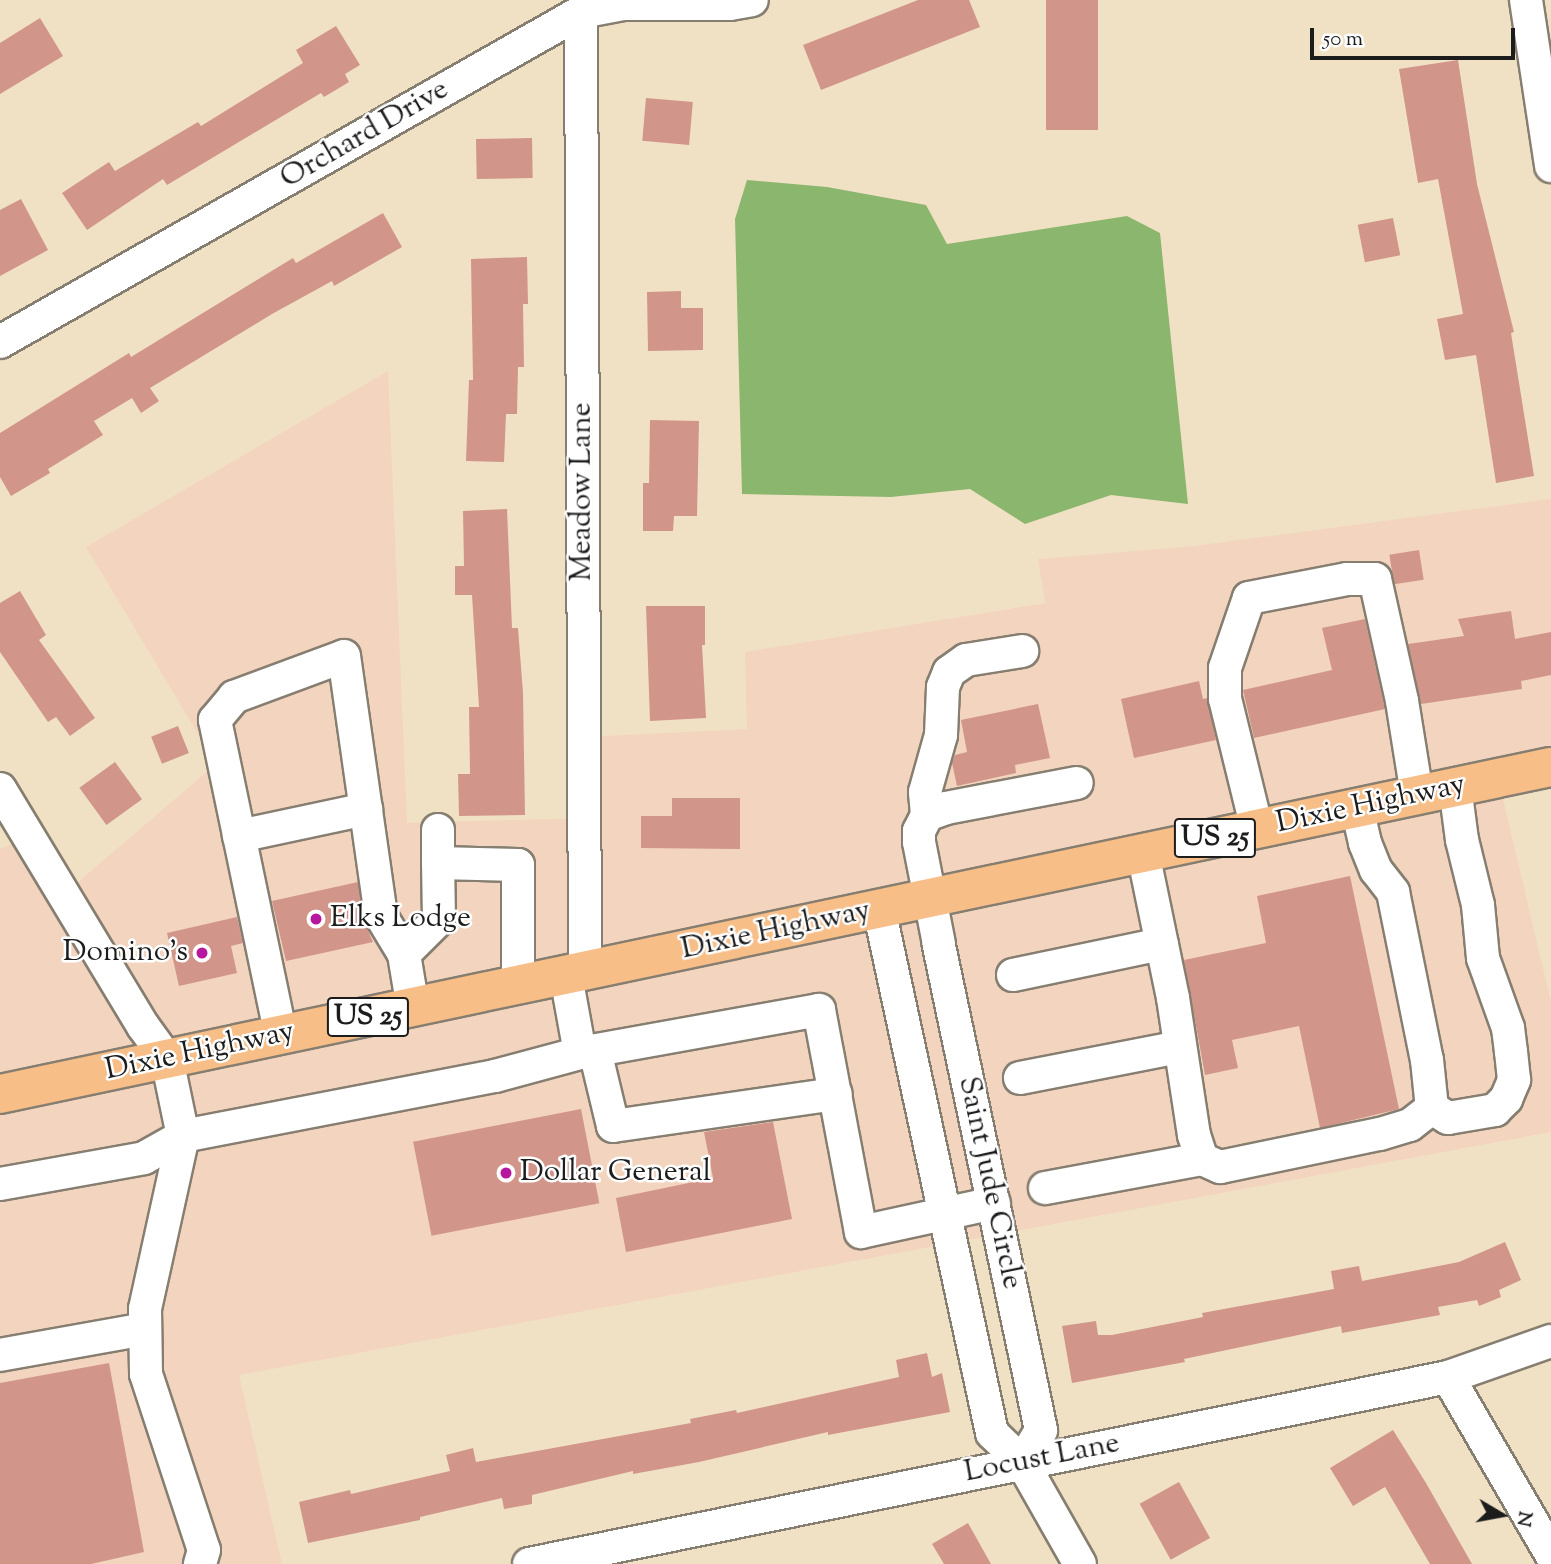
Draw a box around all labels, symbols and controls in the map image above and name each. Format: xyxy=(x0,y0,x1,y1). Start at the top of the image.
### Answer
scale bar xyxy=(1313,14,1518,58)
text: 50 m xyxy=(1323,25,1363,55)
street label: Orchard Drive xyxy=(275,72,455,198)
street label: Meadow Lane xyxy=(565,403,601,581)
street label: Dixie Highway xyxy=(1273,767,1469,843)
road number: US 25 xyxy=(1173,814,1257,862)
street label: Dixie Highway xyxy=(678,893,874,969)
place label: Elks Lodge xyxy=(330,901,471,937)
marker: Elks Lodge xyxy=(308,911,324,927)
place label: Domino's xyxy=(63,935,188,971)
marker: Domino's xyxy=(194,945,210,961)
road number: US 25 xyxy=(326,992,410,1042)
street label: Dixie Highway xyxy=(102,1014,298,1090)
street label: Saint Jude Circle xyxy=(949,1074,1029,1292)
place label: Dollar General xyxy=(520,1155,711,1191)
marker: Dollar General xyxy=(498,1165,514,1181)
street label: Locust Lane xyxy=(961,1426,1123,1492)
north arrow xyxy=(1467,1480,1537,1550)
text: N xyxy=(1509,1509,1538,1529)

